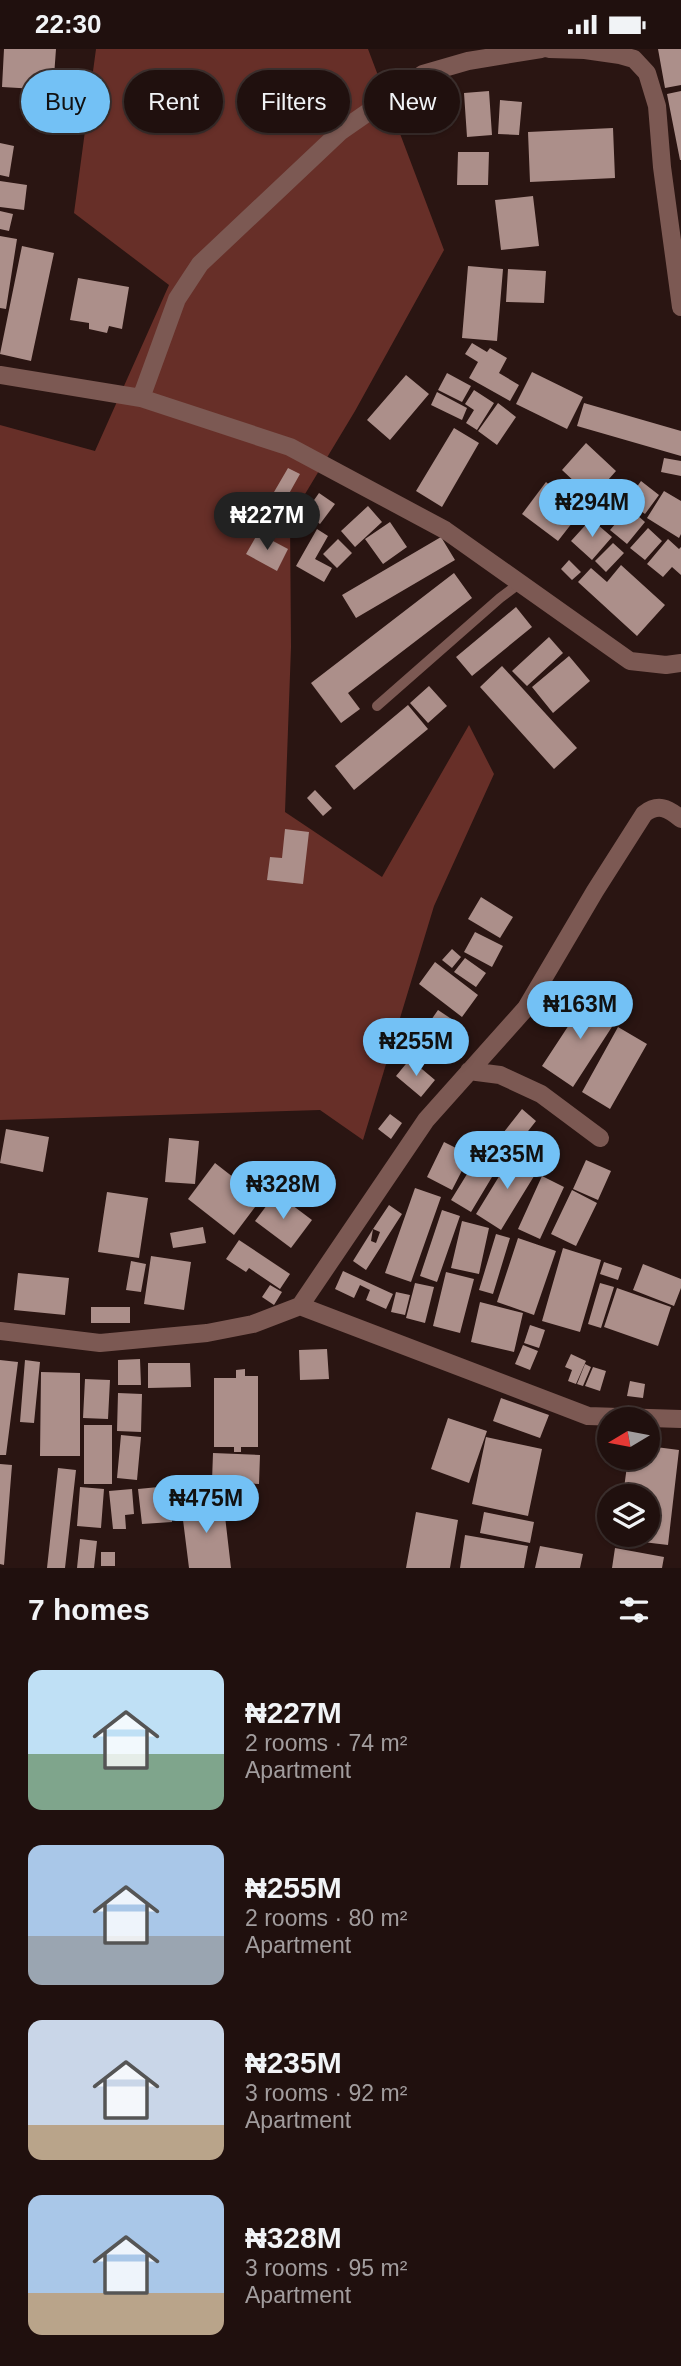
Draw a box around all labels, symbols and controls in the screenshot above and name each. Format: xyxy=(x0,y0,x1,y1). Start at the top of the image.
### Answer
text: 22:30 xyxy=(35,9,102,39)
chip: Buy xyxy=(21,70,110,133)
chip: Rent xyxy=(124,70,223,133)
chip: Filters xyxy=(237,70,350,133)
chip: New xyxy=(364,70,460,133)
pin: ₦294M xyxy=(543,479,641,539)
text: ₦294M xyxy=(555,489,629,515)
pin: ₦227M xyxy=(218,493,316,552)
text: ₦227M xyxy=(230,502,304,528)
pin: ₦163M xyxy=(531,981,629,1041)
text: ₦163M xyxy=(543,991,617,1017)
pin: ₦255M xyxy=(367,1019,465,1078)
text: ₦255M xyxy=(379,1028,453,1054)
pin: ₦235M xyxy=(458,1131,556,1191)
text: ₦235M xyxy=(470,1141,544,1167)
pin: ₦328M xyxy=(234,1161,332,1221)
text: ₦328M xyxy=(246,1171,320,1197)
north arrow xyxy=(597,1407,660,1470)
map controls xyxy=(597,1407,660,1547)
pin: ₦475M xyxy=(157,1475,255,1535)
button: layers xyxy=(597,1484,660,1547)
text: ₦475M xyxy=(169,1485,243,1511)
icon: filters xyxy=(615,1591,653,1629)
text: 7 homes xyxy=(28,1593,150,1626)
text: ₦227M xyxy=(245,1696,342,1729)
icon: home xyxy=(84,1698,168,1782)
text: 2 rooms · 74 m² xyxy=(245,1730,407,1756)
text: Apartment xyxy=(245,1757,351,1783)
text: ₦255M xyxy=(245,1871,342,1904)
icon: home xyxy=(84,1873,168,1957)
text: 2 rooms · 80 m² xyxy=(245,1905,407,1931)
text: Apartment xyxy=(245,1932,351,1958)
text: ₦235M xyxy=(245,2046,342,2079)
icon: home xyxy=(84,2048,168,2132)
text: 3 rooms · 92 m² xyxy=(245,2080,407,2106)
text: Apartment xyxy=(245,2107,351,2133)
text: ₦328M xyxy=(245,2221,342,2254)
icon: home xyxy=(84,2223,168,2307)
text: 3 rooms · 95 m² xyxy=(245,2255,407,2281)
text: Apartment xyxy=(245,2282,351,2308)

